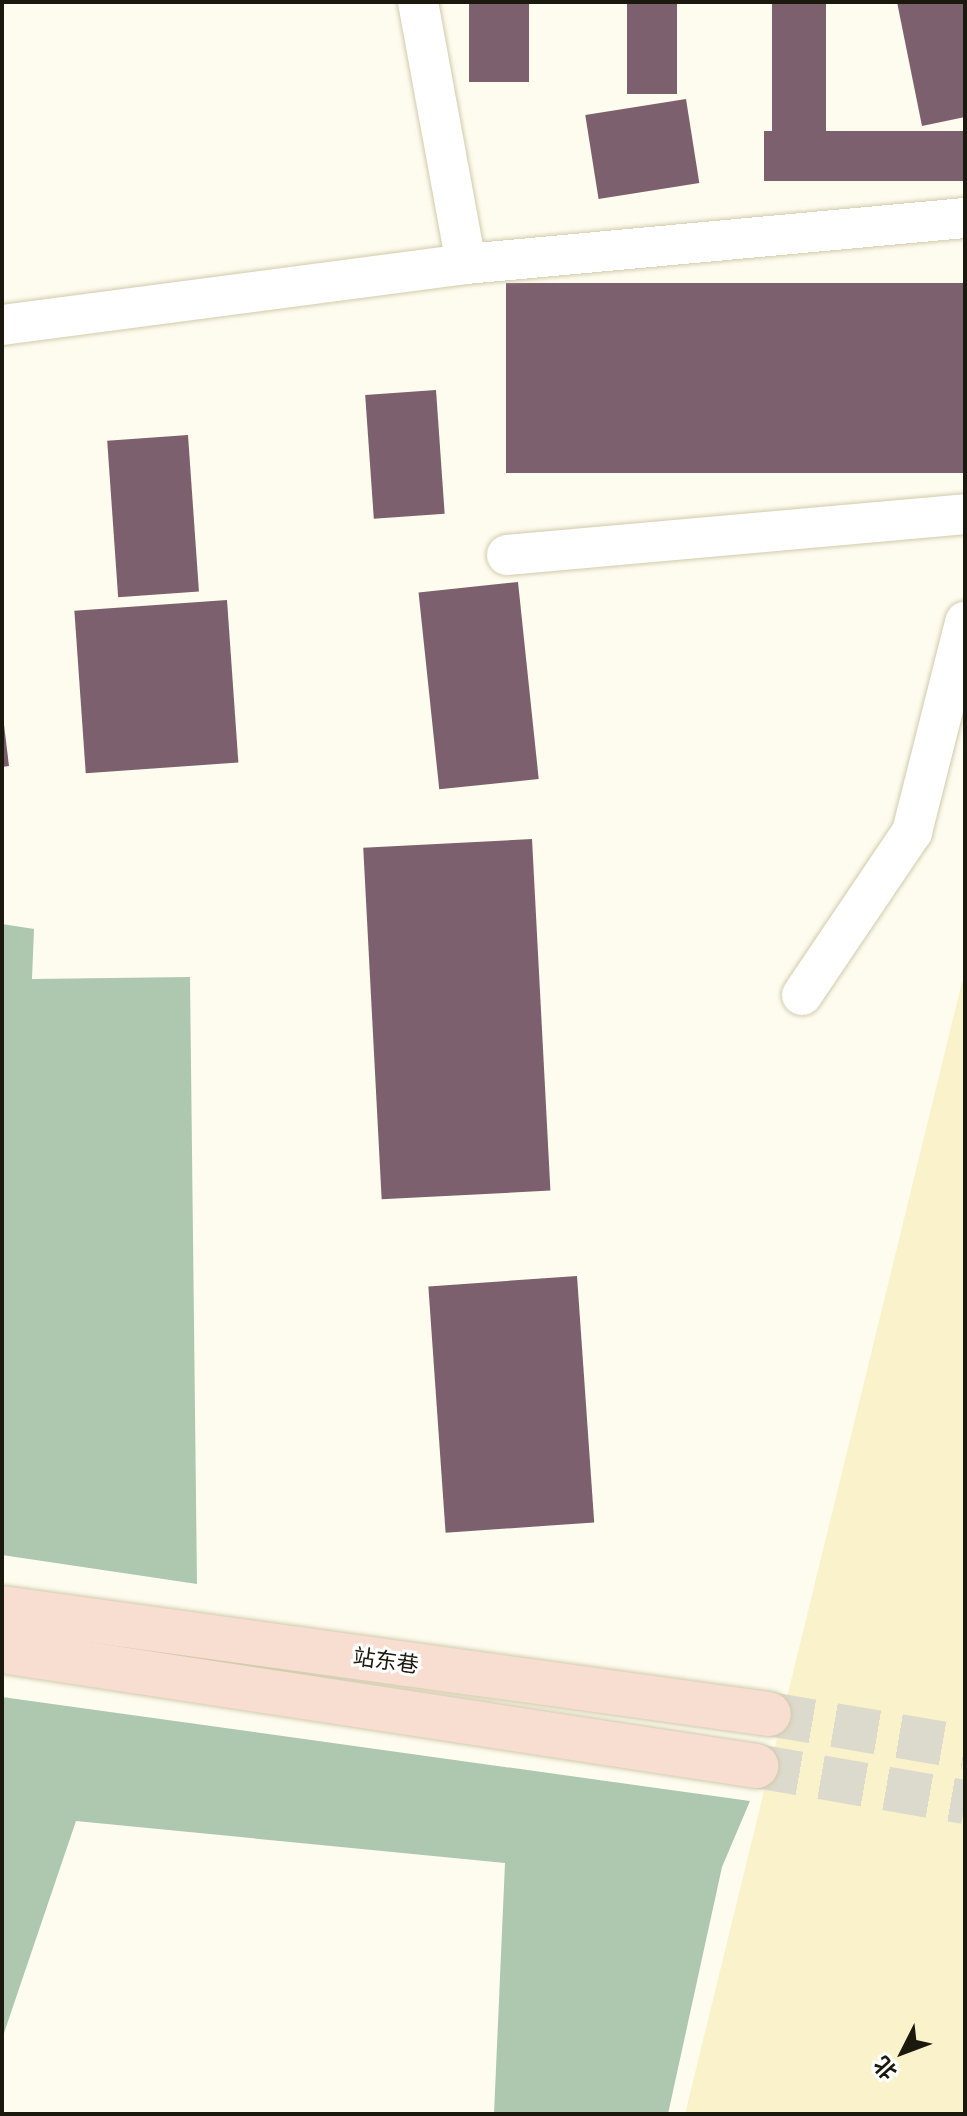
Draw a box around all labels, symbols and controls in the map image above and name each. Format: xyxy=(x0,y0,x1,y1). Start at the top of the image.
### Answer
street label: 站东巷 xyxy=(351,1643,421,1679)
north arrow xyxy=(863,2012,943,2092)
text: 北 xyxy=(868,2051,902,2085)

